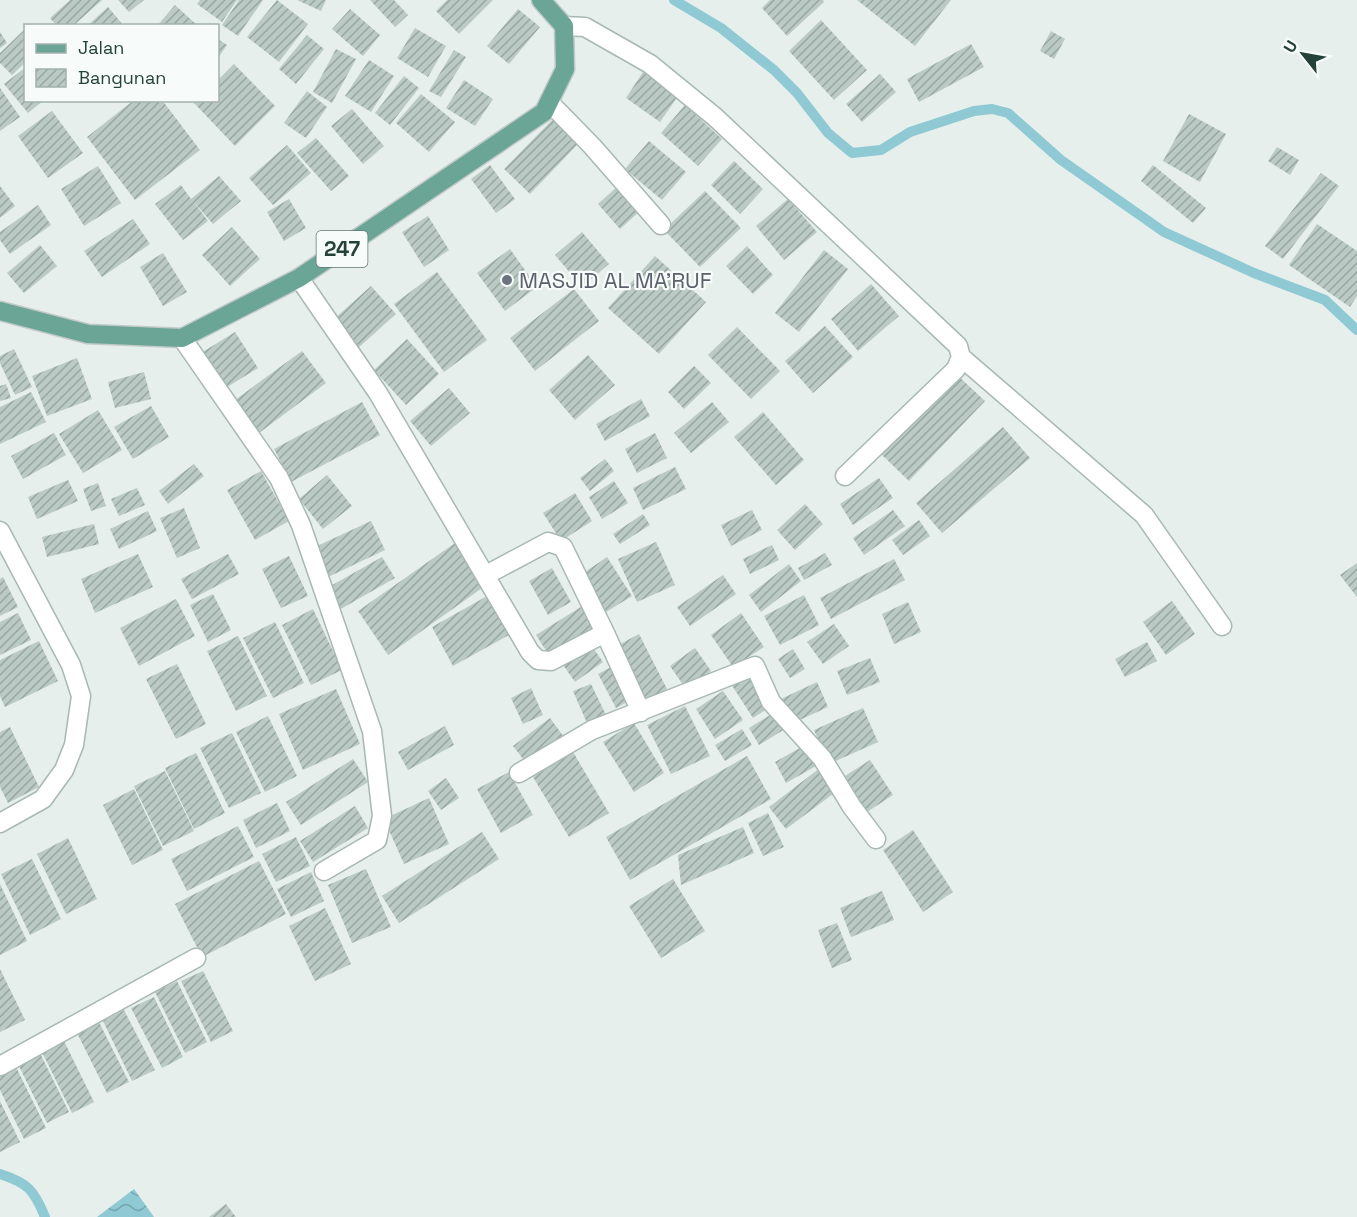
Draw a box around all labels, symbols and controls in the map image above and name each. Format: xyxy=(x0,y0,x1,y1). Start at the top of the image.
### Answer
legend xyxy=(24,24,219,102)
north arrow xyxy=(1273,24,1333,84)
text: Jalan xyxy=(78,36,124,59)
text: U xyxy=(1279,37,1302,57)
text: Bangunan xyxy=(78,66,166,89)
road number: 247 xyxy=(316,231,368,267)
place label: MASJID AL MA'RUF xyxy=(519,266,712,294)
marker: MASJID AL MA'RUF xyxy=(500,273,514,287)

